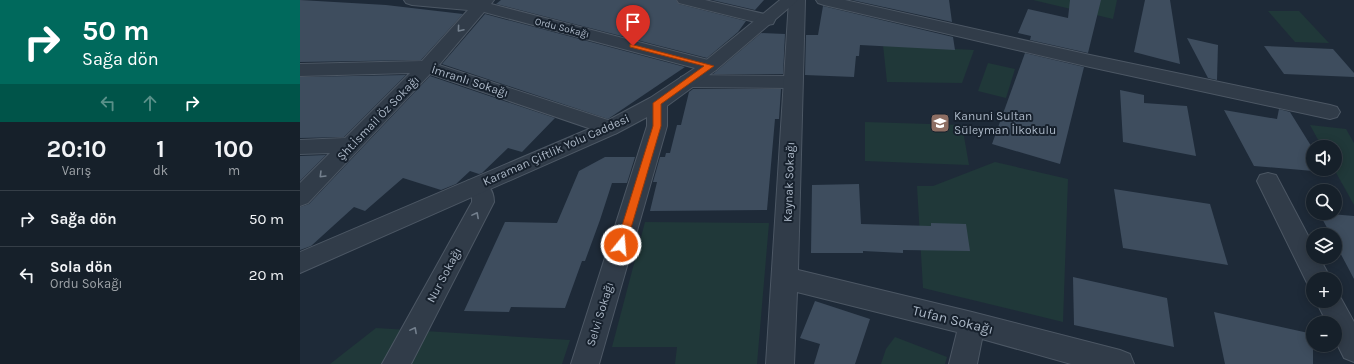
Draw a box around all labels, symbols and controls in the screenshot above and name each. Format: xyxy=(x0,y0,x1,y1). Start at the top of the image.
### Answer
pin xyxy=(616,5,650,46)
icon: arrive xyxy=(622,11,644,33)
text: 50 m xyxy=(82,14,150,47)
street label: Ordu Sokağı xyxy=(534,15,590,41)
icon: right xyxy=(16,16,68,68)
one-way arrow xyxy=(457,24,464,32)
text: Sağa dön xyxy=(82,48,159,70)
street label: İmranlı Sokağı xyxy=(430,62,510,100)
street label: Şht.İsmail Öz Sokağı xyxy=(334,73,422,163)
icon: left xyxy=(97,92,119,114)
icon: ahead xyxy=(139,92,161,114)
icon: right xyxy=(181,92,203,114)
place label: Kanuni Sultan Süleyman İlkokulu xyxy=(954,109,1056,137)
street label: Karaman Çiftlik Yolu Caddesi xyxy=(481,111,631,189)
school or university icon: Kanuni Sultan Süleyman İlkokulu xyxy=(929,112,951,134)
text: 20:10 xyxy=(47,135,106,163)
text: 1 xyxy=(156,135,165,163)
text: 100 xyxy=(215,135,253,163)
map controls xyxy=(1306,140,1342,352)
button: sound xyxy=(1306,140,1342,176)
street label: Kaynak Sokağı xyxy=(781,142,797,222)
text: Varış xyxy=(62,163,91,178)
text: dk xyxy=(153,163,168,178)
text: m xyxy=(228,163,240,178)
one-way arrow xyxy=(320,170,327,178)
button: search xyxy=(1306,184,1342,220)
icon: right xyxy=(16,208,38,230)
text: Sağa dön xyxy=(50,210,117,228)
text: 50 m xyxy=(249,210,284,228)
one-way arrow xyxy=(471,212,479,219)
position arrow xyxy=(600,224,642,266)
button: layers xyxy=(1306,228,1342,264)
street label: Nur Sokağı xyxy=(424,245,464,305)
text: Sola dön xyxy=(50,258,112,276)
icon: left xyxy=(16,264,38,286)
text: 20 m xyxy=(249,266,284,284)
button: + xyxy=(1306,272,1342,308)
text: Ordu Sokağı xyxy=(50,276,122,291)
street label: Selvi Sokağı xyxy=(584,280,616,348)
street label: Tufan Sokağı xyxy=(911,302,995,338)
button: − xyxy=(1306,316,1342,352)
one-way arrow xyxy=(409,327,417,334)

